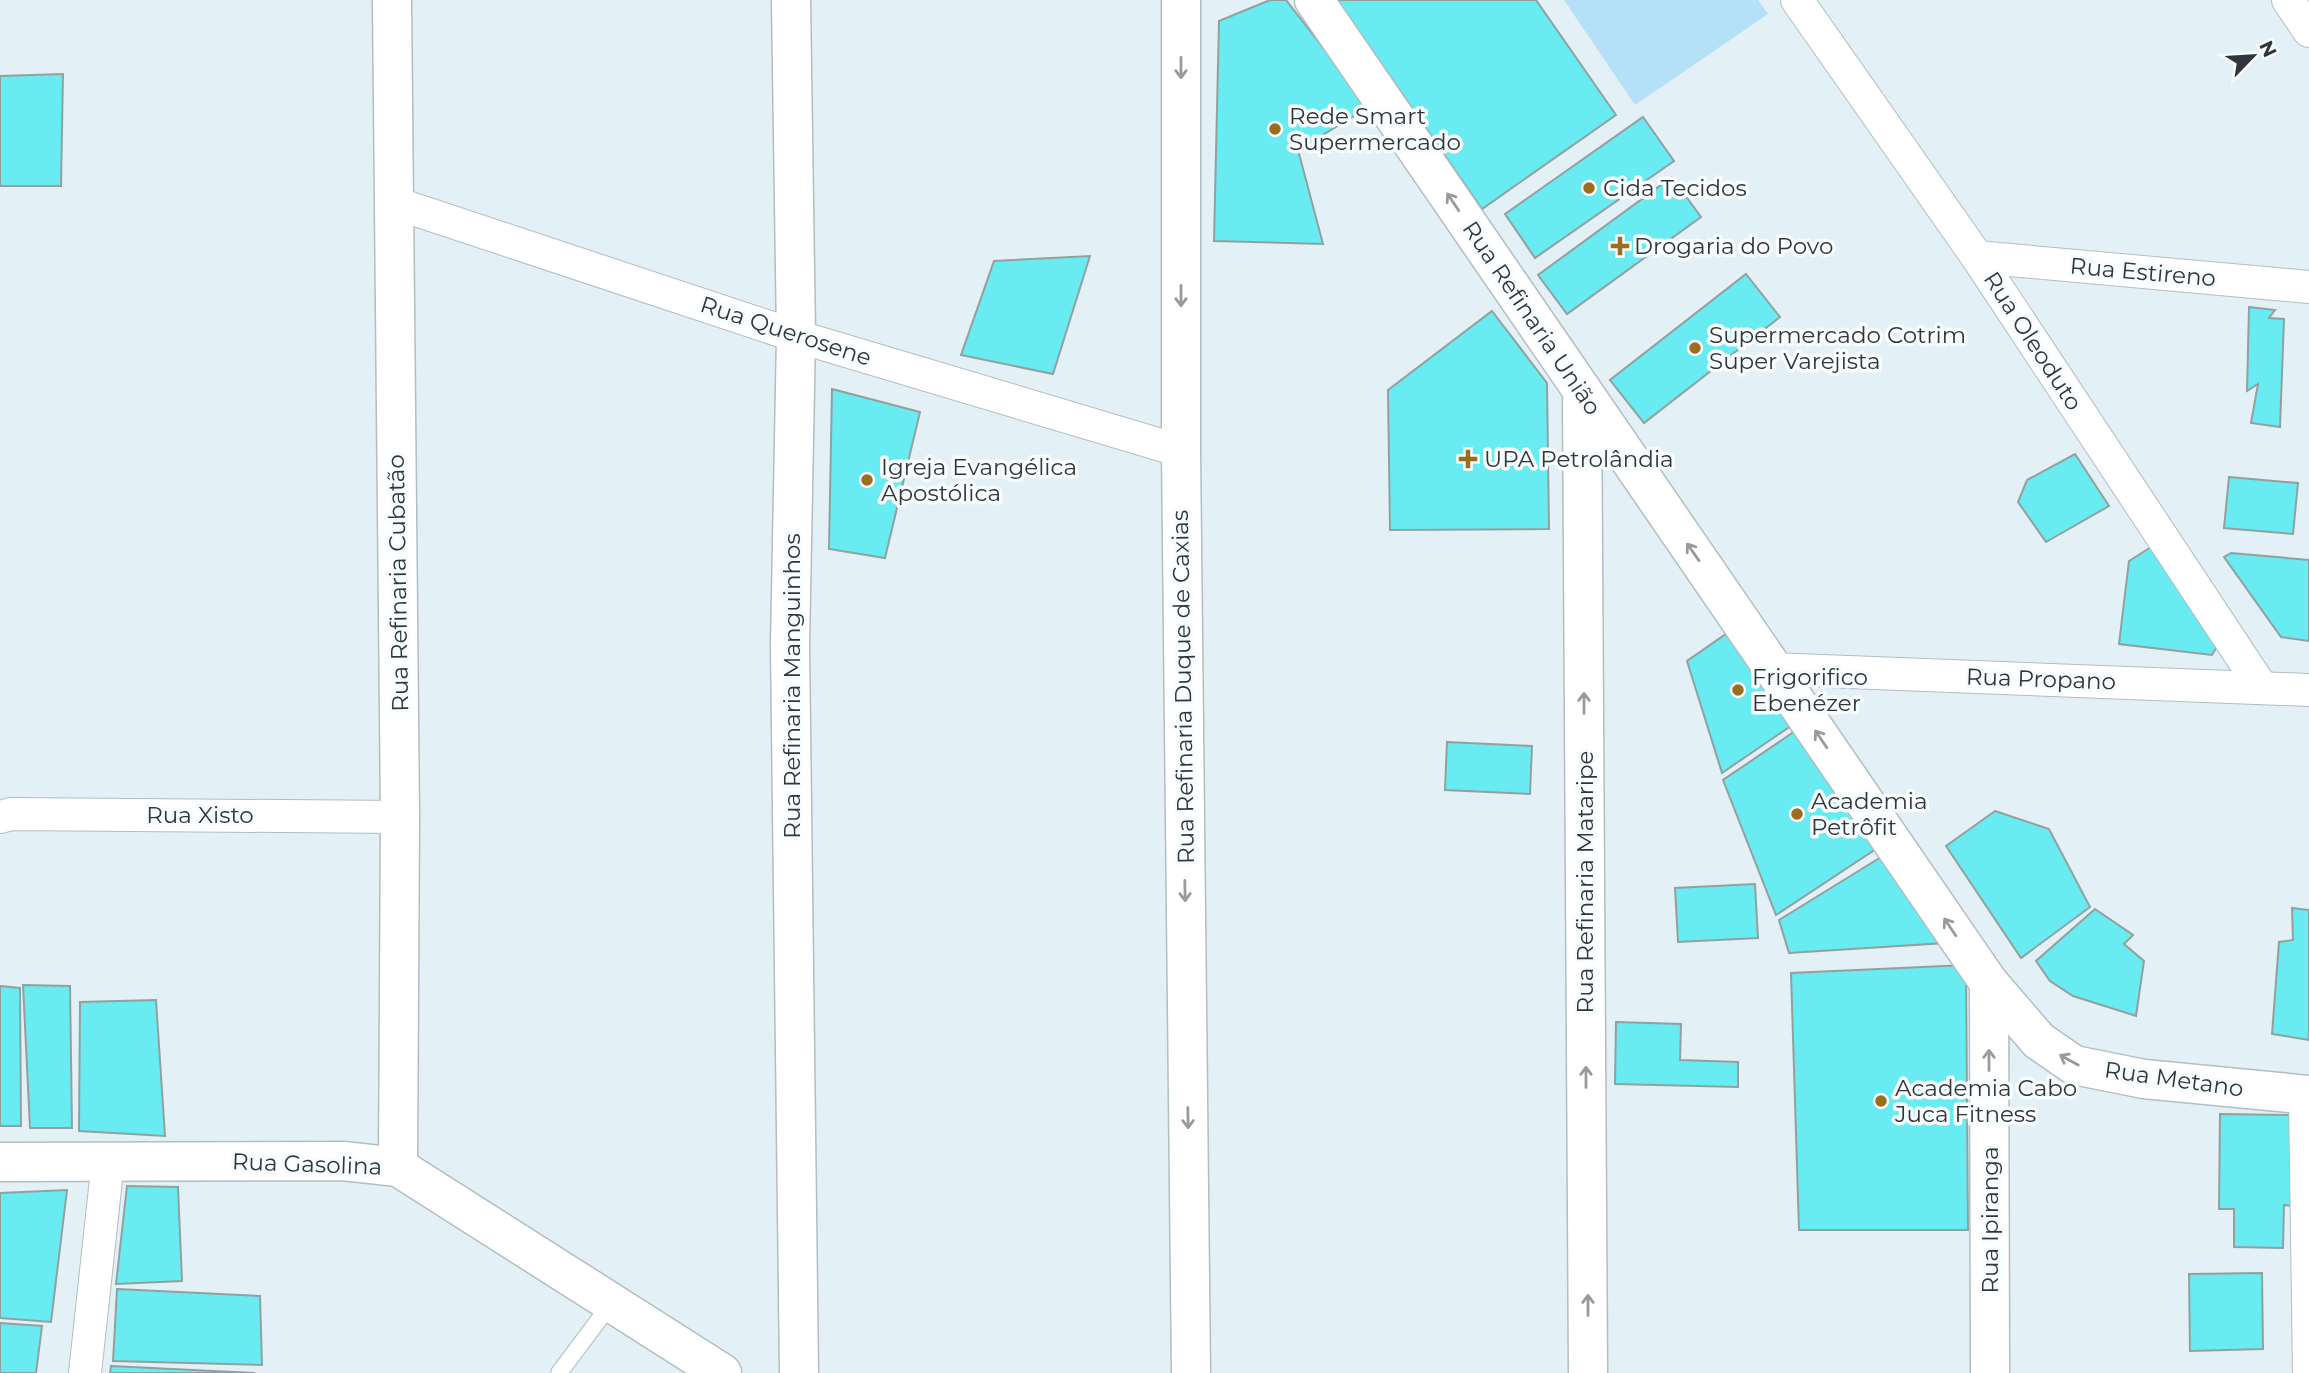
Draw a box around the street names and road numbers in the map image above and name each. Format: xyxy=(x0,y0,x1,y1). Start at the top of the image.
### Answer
street label: Rua Refinaria União xyxy=(1457,216,1607,420)
street label: Rua Estireno xyxy=(2069,252,2217,292)
street label: Rua Oleoduto xyxy=(1978,266,2088,416)
street label: Rua Querosene xyxy=(697,290,875,372)
street label: Rua Refinaria Cubatão xyxy=(382,454,414,712)
street label: Rua Refinaria Duque de Caxias xyxy=(1166,510,1200,864)
street label: Rua Refinaria Manguinhos xyxy=(778,533,806,839)
street label: Rua Propano xyxy=(1966,662,2116,696)
street label: Rua Refinaria Mataripe xyxy=(1571,751,1599,1013)
street label: Rua Xisto xyxy=(146,801,254,829)
street label: Rua Metano xyxy=(2103,1055,2245,1103)
street label: Rua Ipiranga xyxy=(1976,1146,2004,1294)
street label: Rua Gasolina xyxy=(231,1147,383,1181)

